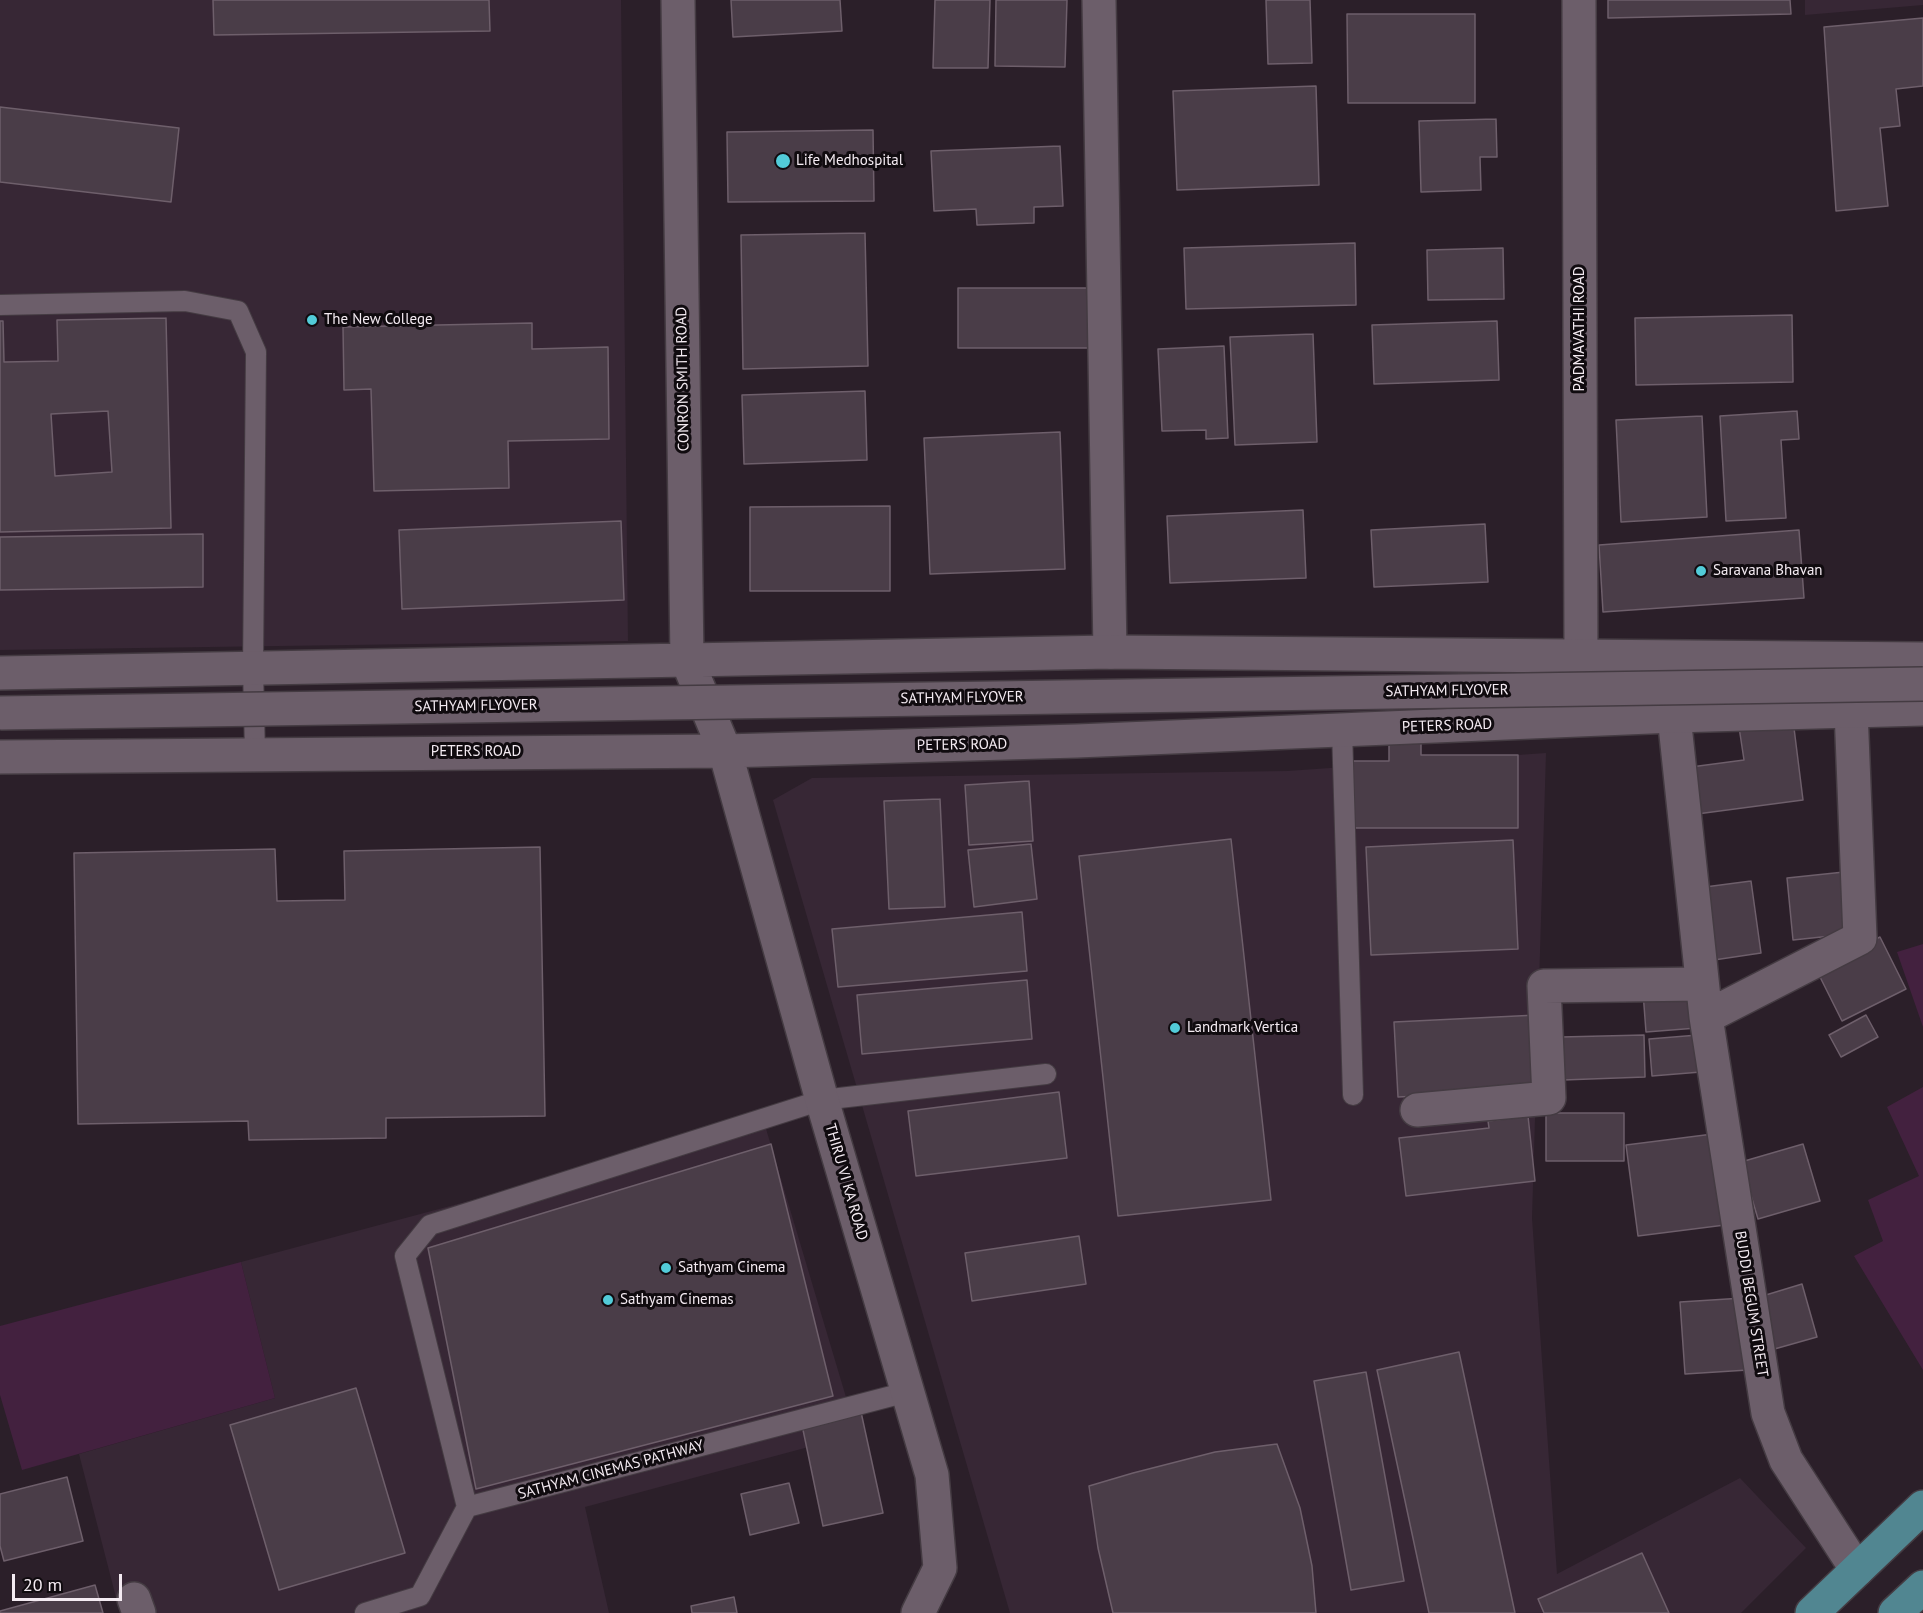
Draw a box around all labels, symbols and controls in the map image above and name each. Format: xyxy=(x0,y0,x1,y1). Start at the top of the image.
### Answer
marker: Life Medhospital xyxy=(774,152,792,170)
place label: Life Medhospital xyxy=(796,152,903,170)
street label: PADMAVATHI ROAD xyxy=(1571,266,1589,392)
street label: CONRON SMITH ROAD xyxy=(673,307,693,451)
place label: The New College xyxy=(324,311,433,329)
marker: The New College xyxy=(305,313,319,327)
place label: Saravana Bhavan xyxy=(1713,562,1823,580)
marker: Saravana Bhavan xyxy=(1694,564,1708,578)
street label: SATHYAM FLYOVER xyxy=(1385,681,1509,701)
street label: SATHYAM FLYOVER xyxy=(900,688,1024,708)
street label: SATHYAM FLYOVER xyxy=(414,696,538,716)
street label: PETERS ROAD xyxy=(1402,715,1492,737)
street label: PETERS ROAD xyxy=(917,735,1007,755)
street label: PETERS ROAD xyxy=(431,743,521,761)
place label: Landmark Vertica xyxy=(1187,1019,1298,1037)
marker: Landmark Vertica xyxy=(1168,1021,1182,1035)
street label: THIRU VI KA ROAD xyxy=(821,1122,871,1242)
street label: BUDDI BEGUM STREET xyxy=(1731,1230,1771,1378)
place label: Sathyam Cinema xyxy=(678,1259,785,1277)
marker: Sathyam Cinema xyxy=(659,1261,673,1275)
place label: Sathyam Cinemas xyxy=(620,1291,734,1309)
marker: Sathyam Cinemas xyxy=(601,1293,615,1307)
street label: SATHYAM CINEMAS PATHWAY xyxy=(516,1437,706,1503)
scale bar xyxy=(15,1562,124,1600)
text: 20 m xyxy=(23,1573,62,1596)

